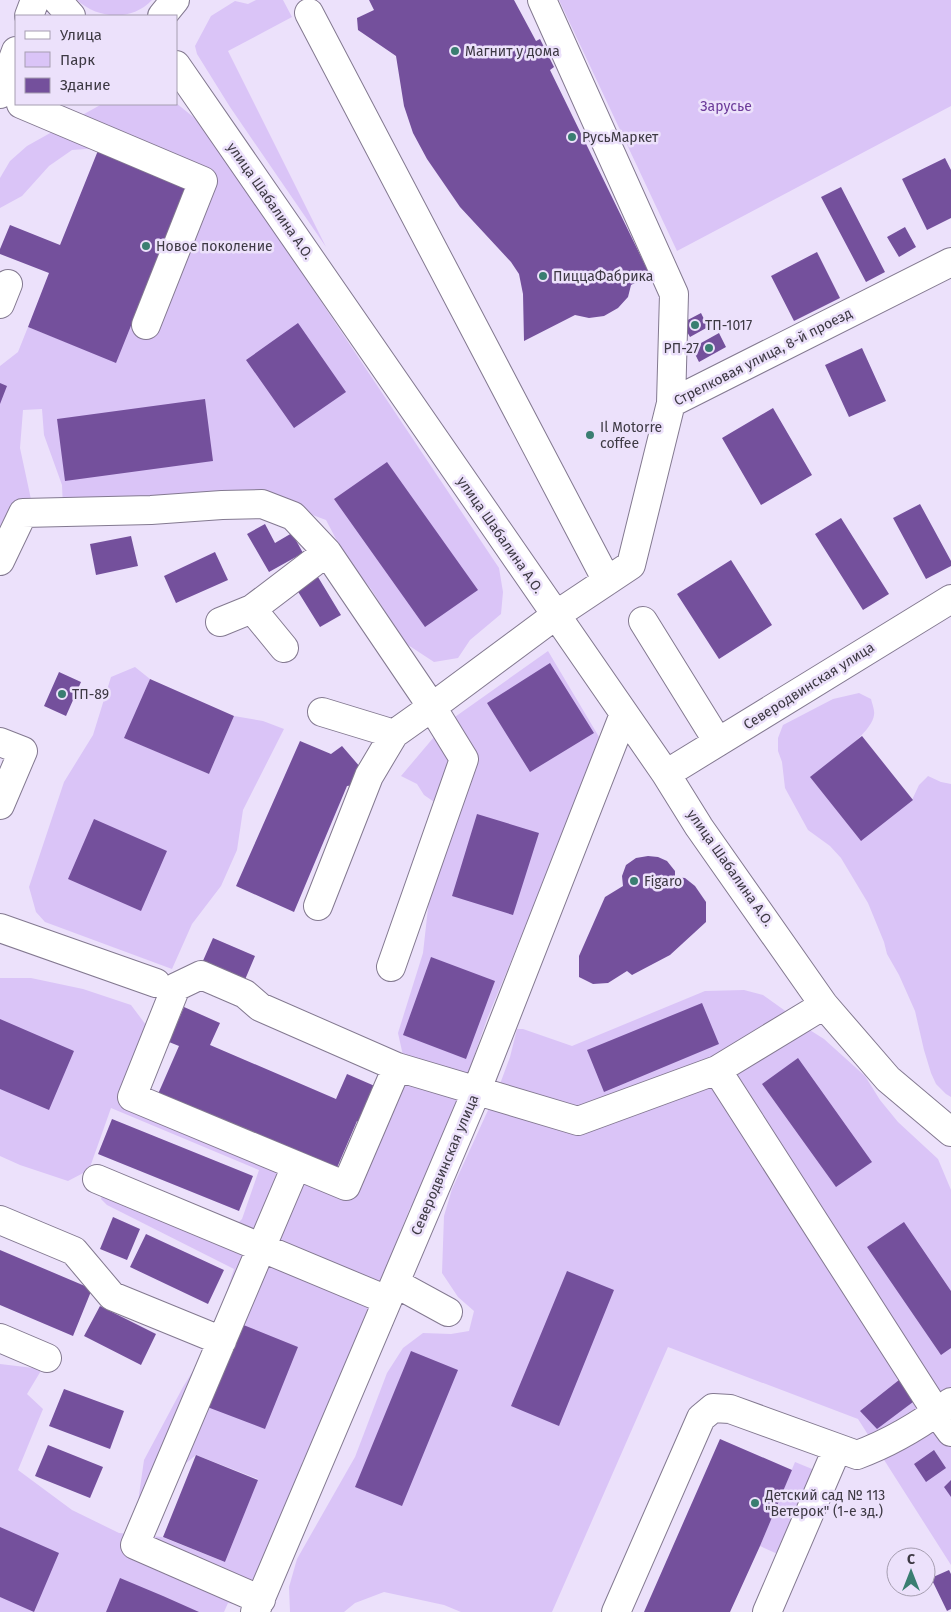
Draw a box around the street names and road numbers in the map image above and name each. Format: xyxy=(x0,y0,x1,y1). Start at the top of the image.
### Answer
street label: улица Шабалина А.О. xyxy=(223,139,317,263)
street label: Стрелковая улица, 8-й проезд xyxy=(671,304,855,409)
street label: улица Шабалина А.О. xyxy=(453,473,547,597)
street label: Северодвинская улица xyxy=(740,639,878,733)
street label: улица Шабалина А.О. xyxy=(683,806,777,930)
street label: Северодвинская улица xyxy=(408,1092,482,1238)

